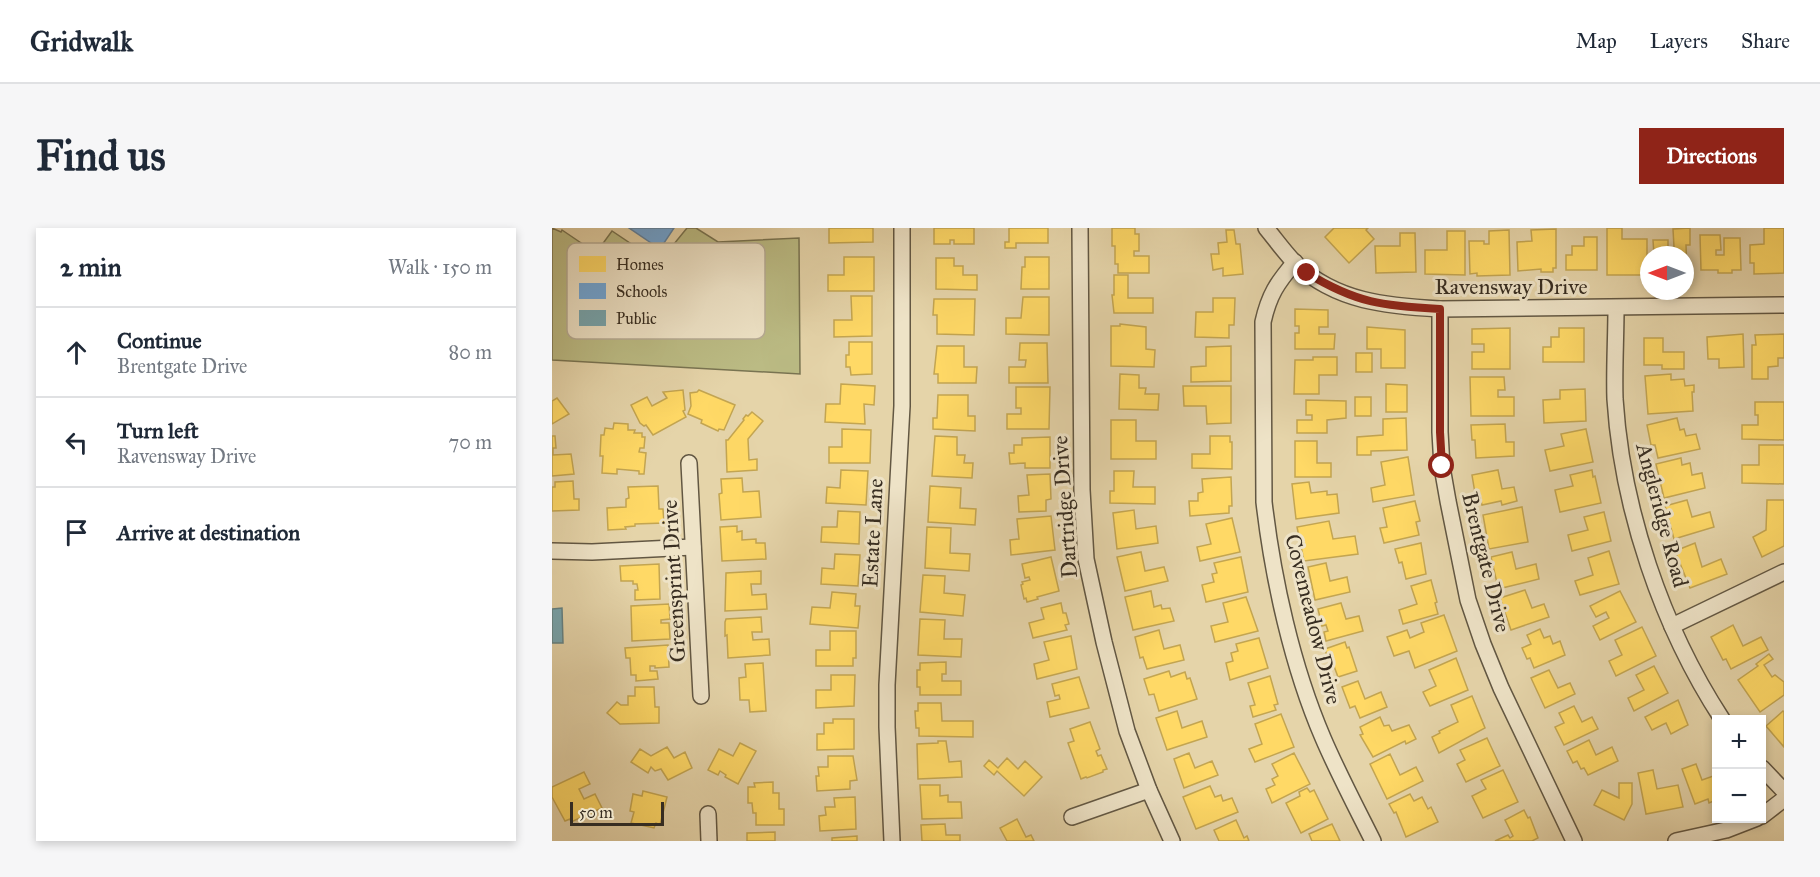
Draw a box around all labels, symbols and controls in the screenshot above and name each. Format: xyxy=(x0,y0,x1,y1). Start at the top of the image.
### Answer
text: Gridwalk xyxy=(30,24,133,59)
text: Map xyxy=(1576,28,1617,54)
text: Layers xyxy=(1650,28,1708,54)
text: Share xyxy=(1741,28,1790,54)
button: Directions xyxy=(1639,128,1784,184)
text: Find us xyxy=(36,130,166,182)
legend xyxy=(567,243,765,339)
north arrow xyxy=(1640,246,1694,300)
text: 2 min xyxy=(60,251,121,283)
text: Walk · 150 m xyxy=(388,255,492,279)
text: Homes xyxy=(616,255,664,274)
route end xyxy=(1293,259,1319,285)
street label: Ravensway Drive xyxy=(1434,273,1588,300)
text: Schools xyxy=(616,282,667,301)
text: Public xyxy=(616,309,657,328)
text: Continue xyxy=(117,327,202,354)
icon: ahead xyxy=(60,336,93,369)
text: 80 m xyxy=(449,340,492,364)
text: Brentgate Drive xyxy=(117,354,247,378)
text: Turn left xyxy=(117,417,199,444)
icon: left xyxy=(60,426,93,459)
text: 70 m xyxy=(449,430,492,454)
street label: Dartridge Drive xyxy=(1046,435,1083,579)
street label: Angleridge Road xyxy=(1630,439,1695,590)
text: Ravensway Drive xyxy=(117,444,256,468)
route start xyxy=(1428,452,1454,478)
street label: Estate Lane xyxy=(856,478,889,588)
street label: Brentgate Drive xyxy=(1456,489,1517,635)
street label: Greensprint Drive xyxy=(656,499,691,663)
icon: arrive xyxy=(60,516,93,549)
text: Arrive at destination xyxy=(117,519,300,546)
street label: Covemeadow Drive xyxy=(1279,531,1348,707)
map controls xyxy=(1712,715,1766,823)
button: + xyxy=(1712,715,1766,769)
button: − xyxy=(1712,769,1766,823)
scale bar xyxy=(570,799,664,826)
text: 50 m xyxy=(579,803,613,822)

